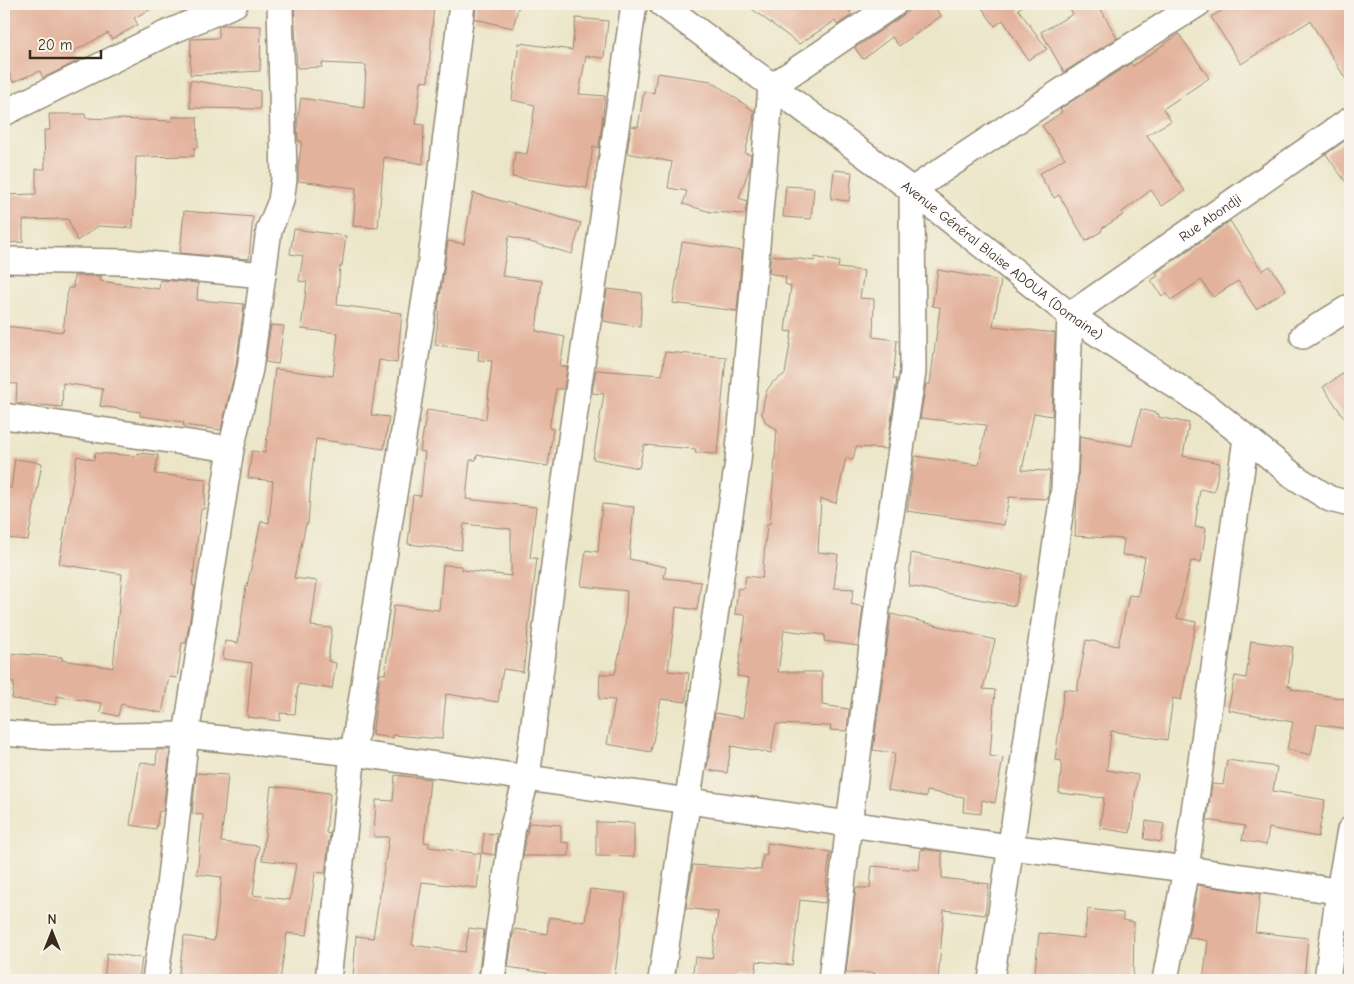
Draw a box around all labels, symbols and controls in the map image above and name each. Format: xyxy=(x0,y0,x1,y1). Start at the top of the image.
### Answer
scale bar xyxy=(30,28,101,60)
text: 20 m xyxy=(38,36,72,54)
street label: Avenue Général Blaise ADOUA (Domaine) xyxy=(898,177,1106,343)
street label: Rue Abondji xyxy=(1176,190,1244,245)
north arrow xyxy=(28,906,78,956)
text: N xyxy=(47,911,57,928)

